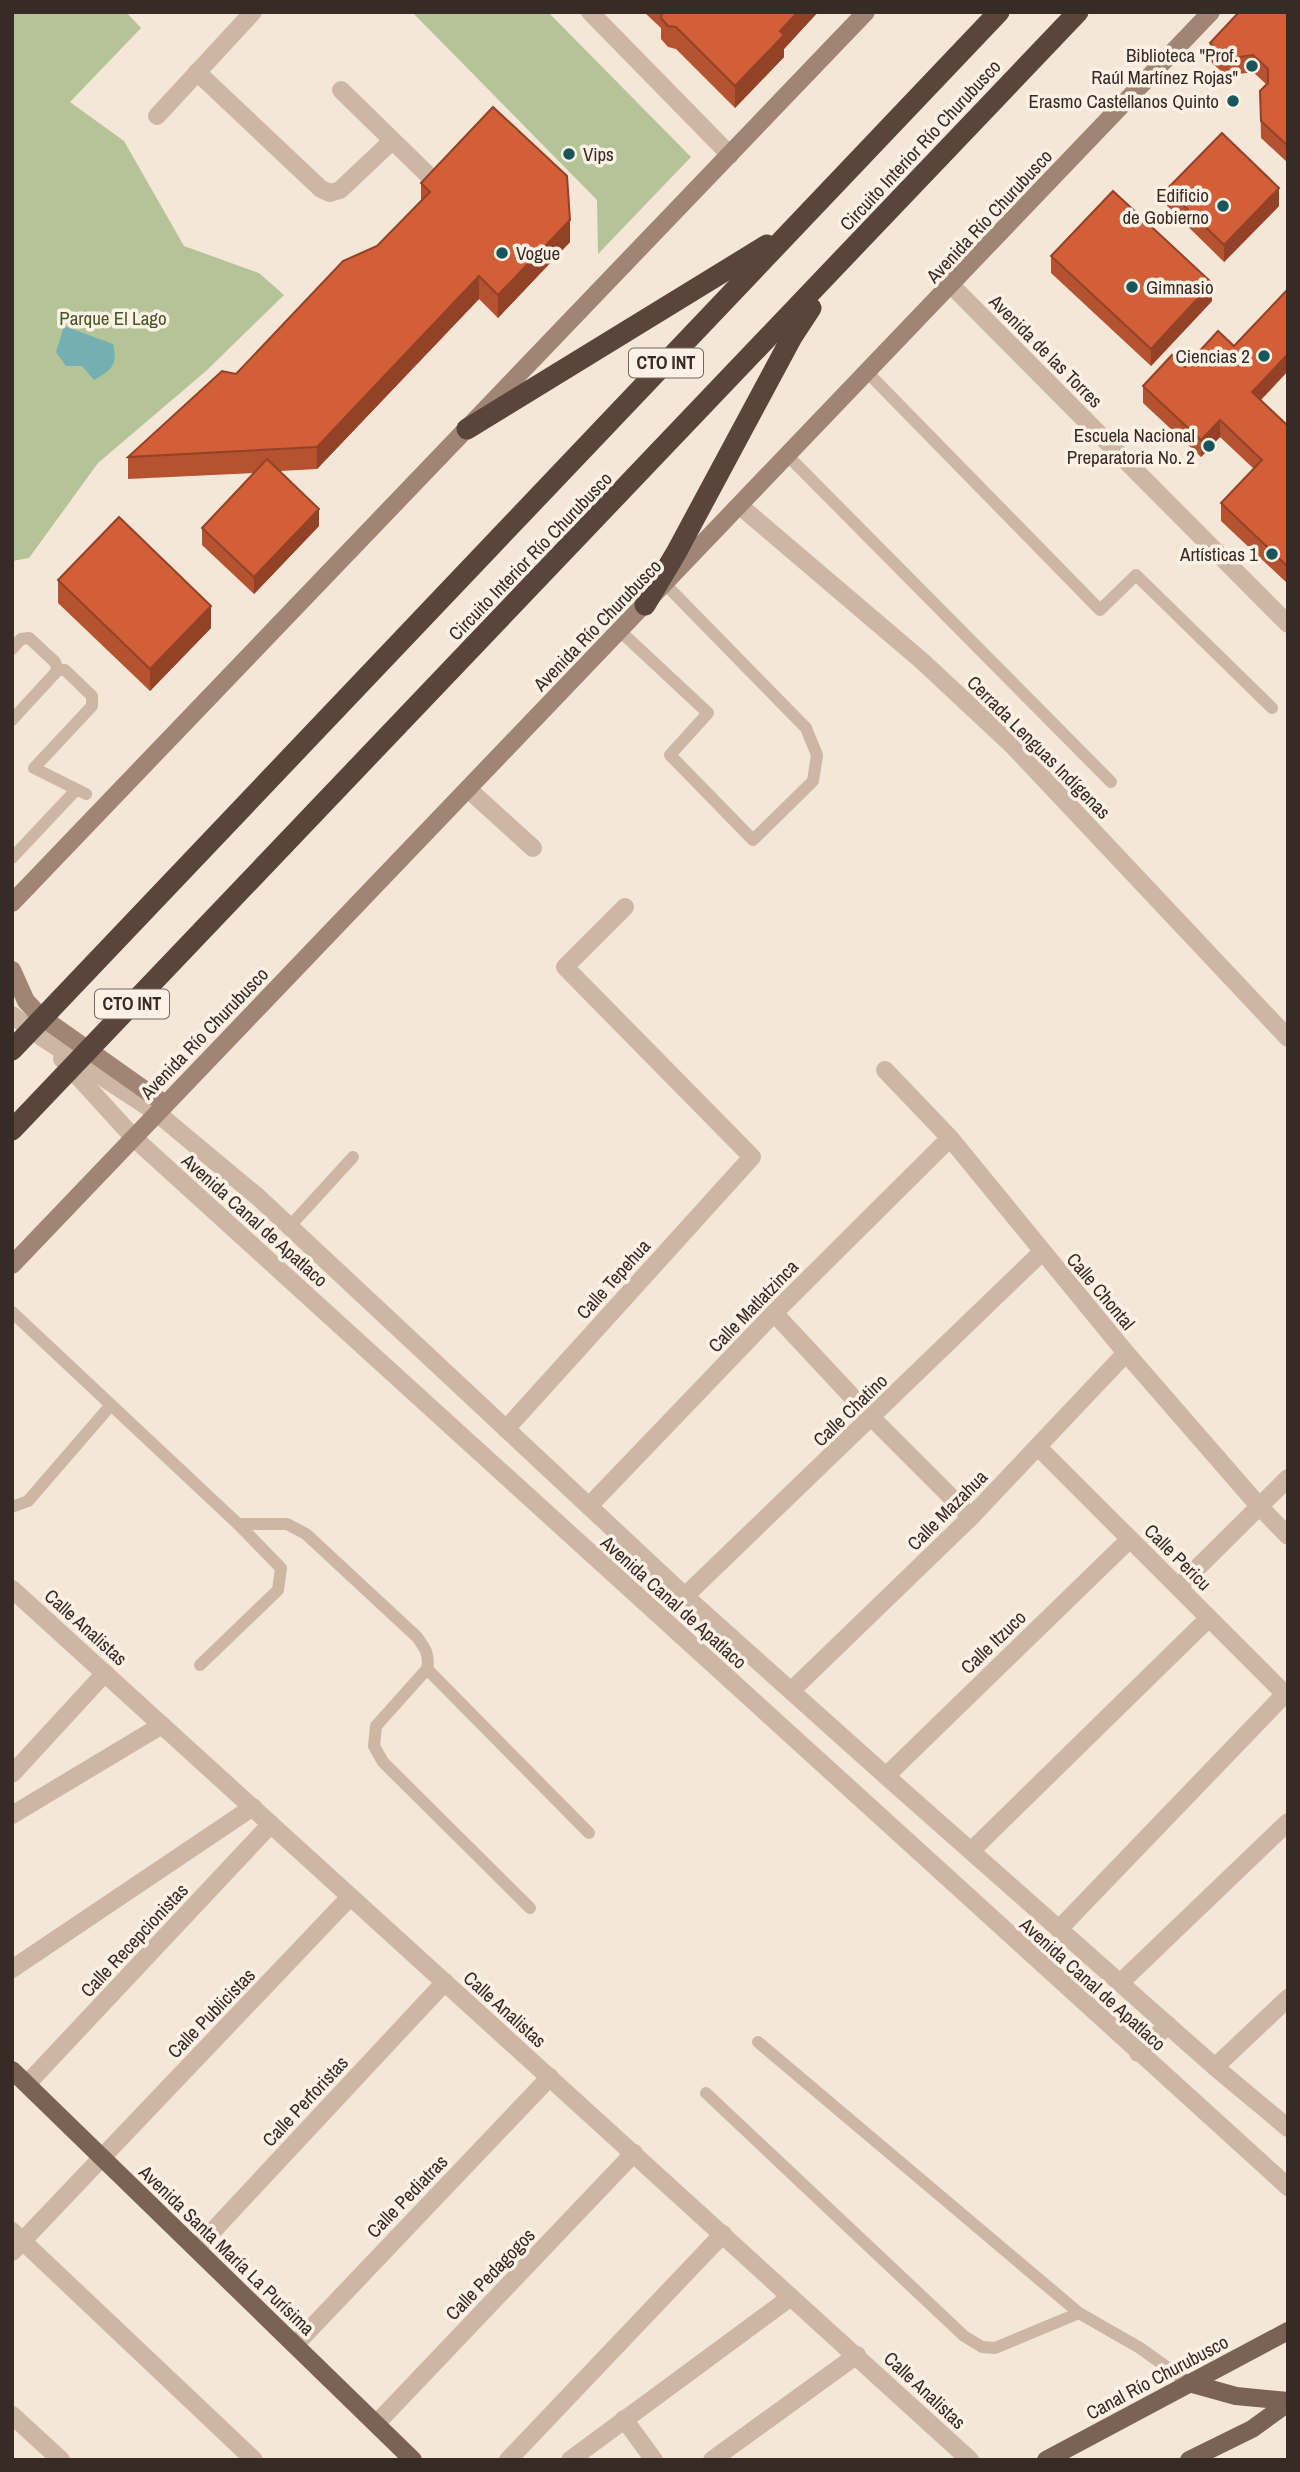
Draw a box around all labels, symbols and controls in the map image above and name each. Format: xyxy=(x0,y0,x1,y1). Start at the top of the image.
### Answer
place label: Biblioteca "Prof. Raúl Martínez Rojas" xyxy=(1091,42,1238,90)
street label: Circuito Interior Río Churubusco xyxy=(834,54,1006,236)
marker: Biblioteca "Prof. Raúl Martínez Rojas" xyxy=(1244,58,1260,74)
place label: Erasmo Castellanos Quinto xyxy=(1028,88,1219,114)
marker: Erasmo Castellanos Quinto xyxy=(1225,93,1241,109)
place label: Vips xyxy=(583,141,614,167)
street label: Avenida Río Churubusco xyxy=(920,144,1058,289)
marker: Vips xyxy=(561,146,577,162)
place label: Edificio de Gobierno xyxy=(1122,182,1209,230)
marker: Edificio de Gobierno xyxy=(1215,198,1231,214)
place label: Vogue xyxy=(516,240,560,266)
marker: Vogue xyxy=(494,245,510,261)
place label: Gimnasio xyxy=(1146,274,1214,300)
marker: Gimnasio xyxy=(1124,279,1140,295)
street label: Avenida de las Torres xyxy=(983,288,1108,413)
park label: Parque El Lago xyxy=(59,305,167,331)
place label: Ciencias 2 xyxy=(1176,343,1250,369)
road number: CTO INT xyxy=(629,348,703,377)
marker: Ciencias 2 xyxy=(1256,348,1272,364)
place label: Escuela Nacional Preparatoria No. 2 xyxy=(1067,422,1195,470)
marker: Escuela Nacional Preparatoria No. 2 xyxy=(1201,438,1217,454)
street label: Circuito Interior Río Churubusco xyxy=(442,466,618,646)
place label: Artísticas 1 xyxy=(1179,541,1258,567)
marker: Artísticas 1 xyxy=(1264,546,1280,562)
street label: Avenida Río Churubusco xyxy=(527,553,667,697)
street label: Cerrada Lenguas Indígenas xyxy=(962,670,1117,825)
street label: Avenida Río Churubusco xyxy=(134,961,274,1105)
road number: CTO INT xyxy=(95,989,169,1018)
street label: Avenida Canal de Apatlaco xyxy=(176,1147,333,1292)
street label: Calle Tepehua xyxy=(570,1233,656,1325)
street label: Calle Chontal xyxy=(1061,1247,1141,1335)
street label: Calle Matlatzinca xyxy=(702,1254,804,1358)
street label: Calle Chatino xyxy=(807,1368,893,1452)
street label: Calle Mazahua xyxy=(901,1464,993,1556)
street label: Calle Pericu xyxy=(1139,1518,1217,1596)
street label: Avenida Canal de Apatlaco xyxy=(595,1529,752,1674)
street label: Calle Analistas xyxy=(39,1583,133,1671)
street label: Calle Itzuco xyxy=(955,1604,1031,1680)
street label: Calle Recepcionistas xyxy=(74,1877,194,2003)
street label: Avenida Canal de Apatlaco xyxy=(1014,1911,1171,2056)
street label: Calle Publicistas xyxy=(161,1962,261,2064)
street label: Calle Analistas xyxy=(458,1965,552,2053)
street label: Calle Perforistas xyxy=(256,2050,354,2152)
street label: Calle Pediatras xyxy=(361,2149,453,2243)
street label: Avenida Santa María La Purísima xyxy=(133,2159,321,2341)
street label: Calle Pedagogos xyxy=(439,2222,541,2326)
street label: Canal Río Churubusco xyxy=(1081,2329,1233,2425)
street label: Calle Analistas xyxy=(878,2345,972,2435)

